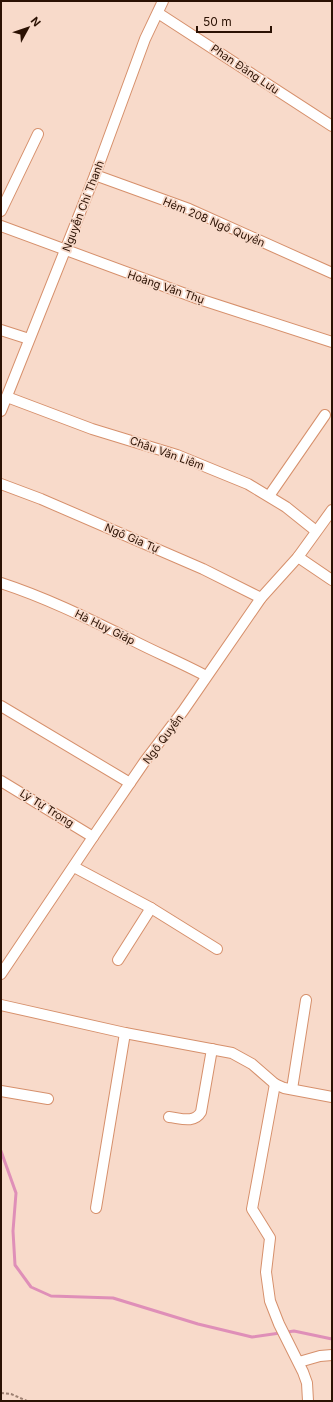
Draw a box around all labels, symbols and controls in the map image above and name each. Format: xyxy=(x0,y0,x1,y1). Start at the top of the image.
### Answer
north arrow xyxy=(8,8,48,48)
scale bar xyxy=(197,8,271,34)
text: N xyxy=(28,14,44,29)
text: 50 m xyxy=(203,14,232,29)
street label: Phan Đăng Lưu xyxy=(208,41,282,97)
street label: Nguyễn Chí Thanh xyxy=(58,158,107,254)
street label: Hẻm 208 Ngô Quyền xyxy=(161,194,267,250)
street label: Hoàng Văn Thụ xyxy=(126,267,206,307)
street label: Châu Văn Liêm xyxy=(128,433,206,473)
street label: Ngô Gia Tự xyxy=(103,520,162,556)
street label: Hà Huy Giáp xyxy=(73,606,138,648)
street label: Ngô Quyền xyxy=(140,711,186,767)
street label: Lý Tự Trọng xyxy=(17,786,77,830)

